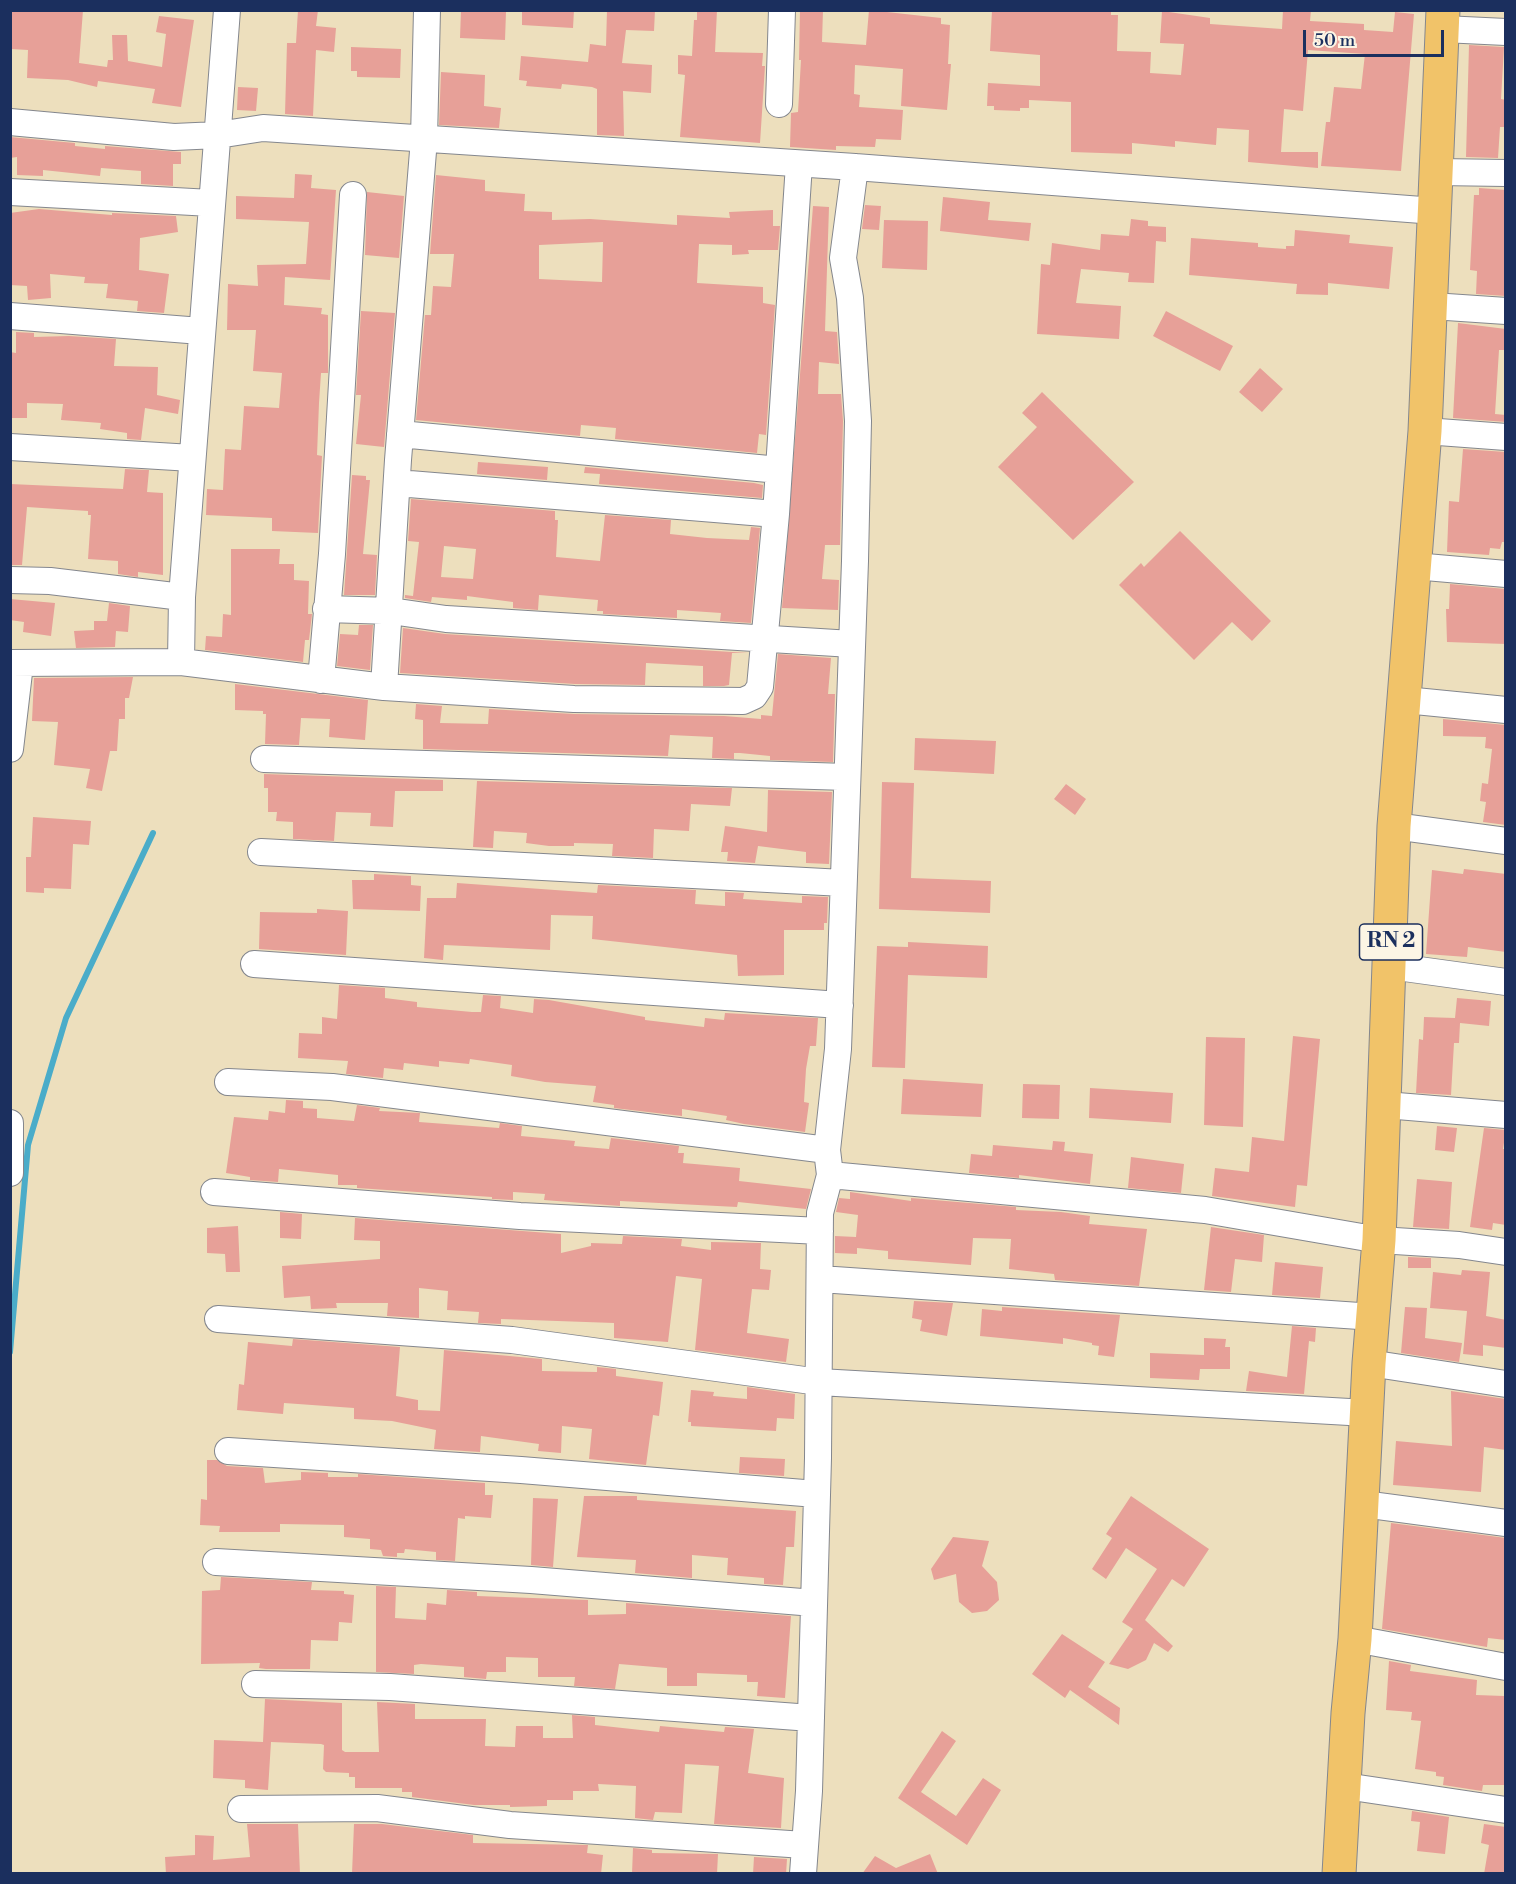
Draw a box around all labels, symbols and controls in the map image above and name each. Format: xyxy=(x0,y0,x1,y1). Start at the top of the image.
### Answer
scale bar xyxy=(1306,18,1447,56)
text: 50 m xyxy=(1314,29,1355,52)
road number: RN 2 xyxy=(1360,924,1422,960)

